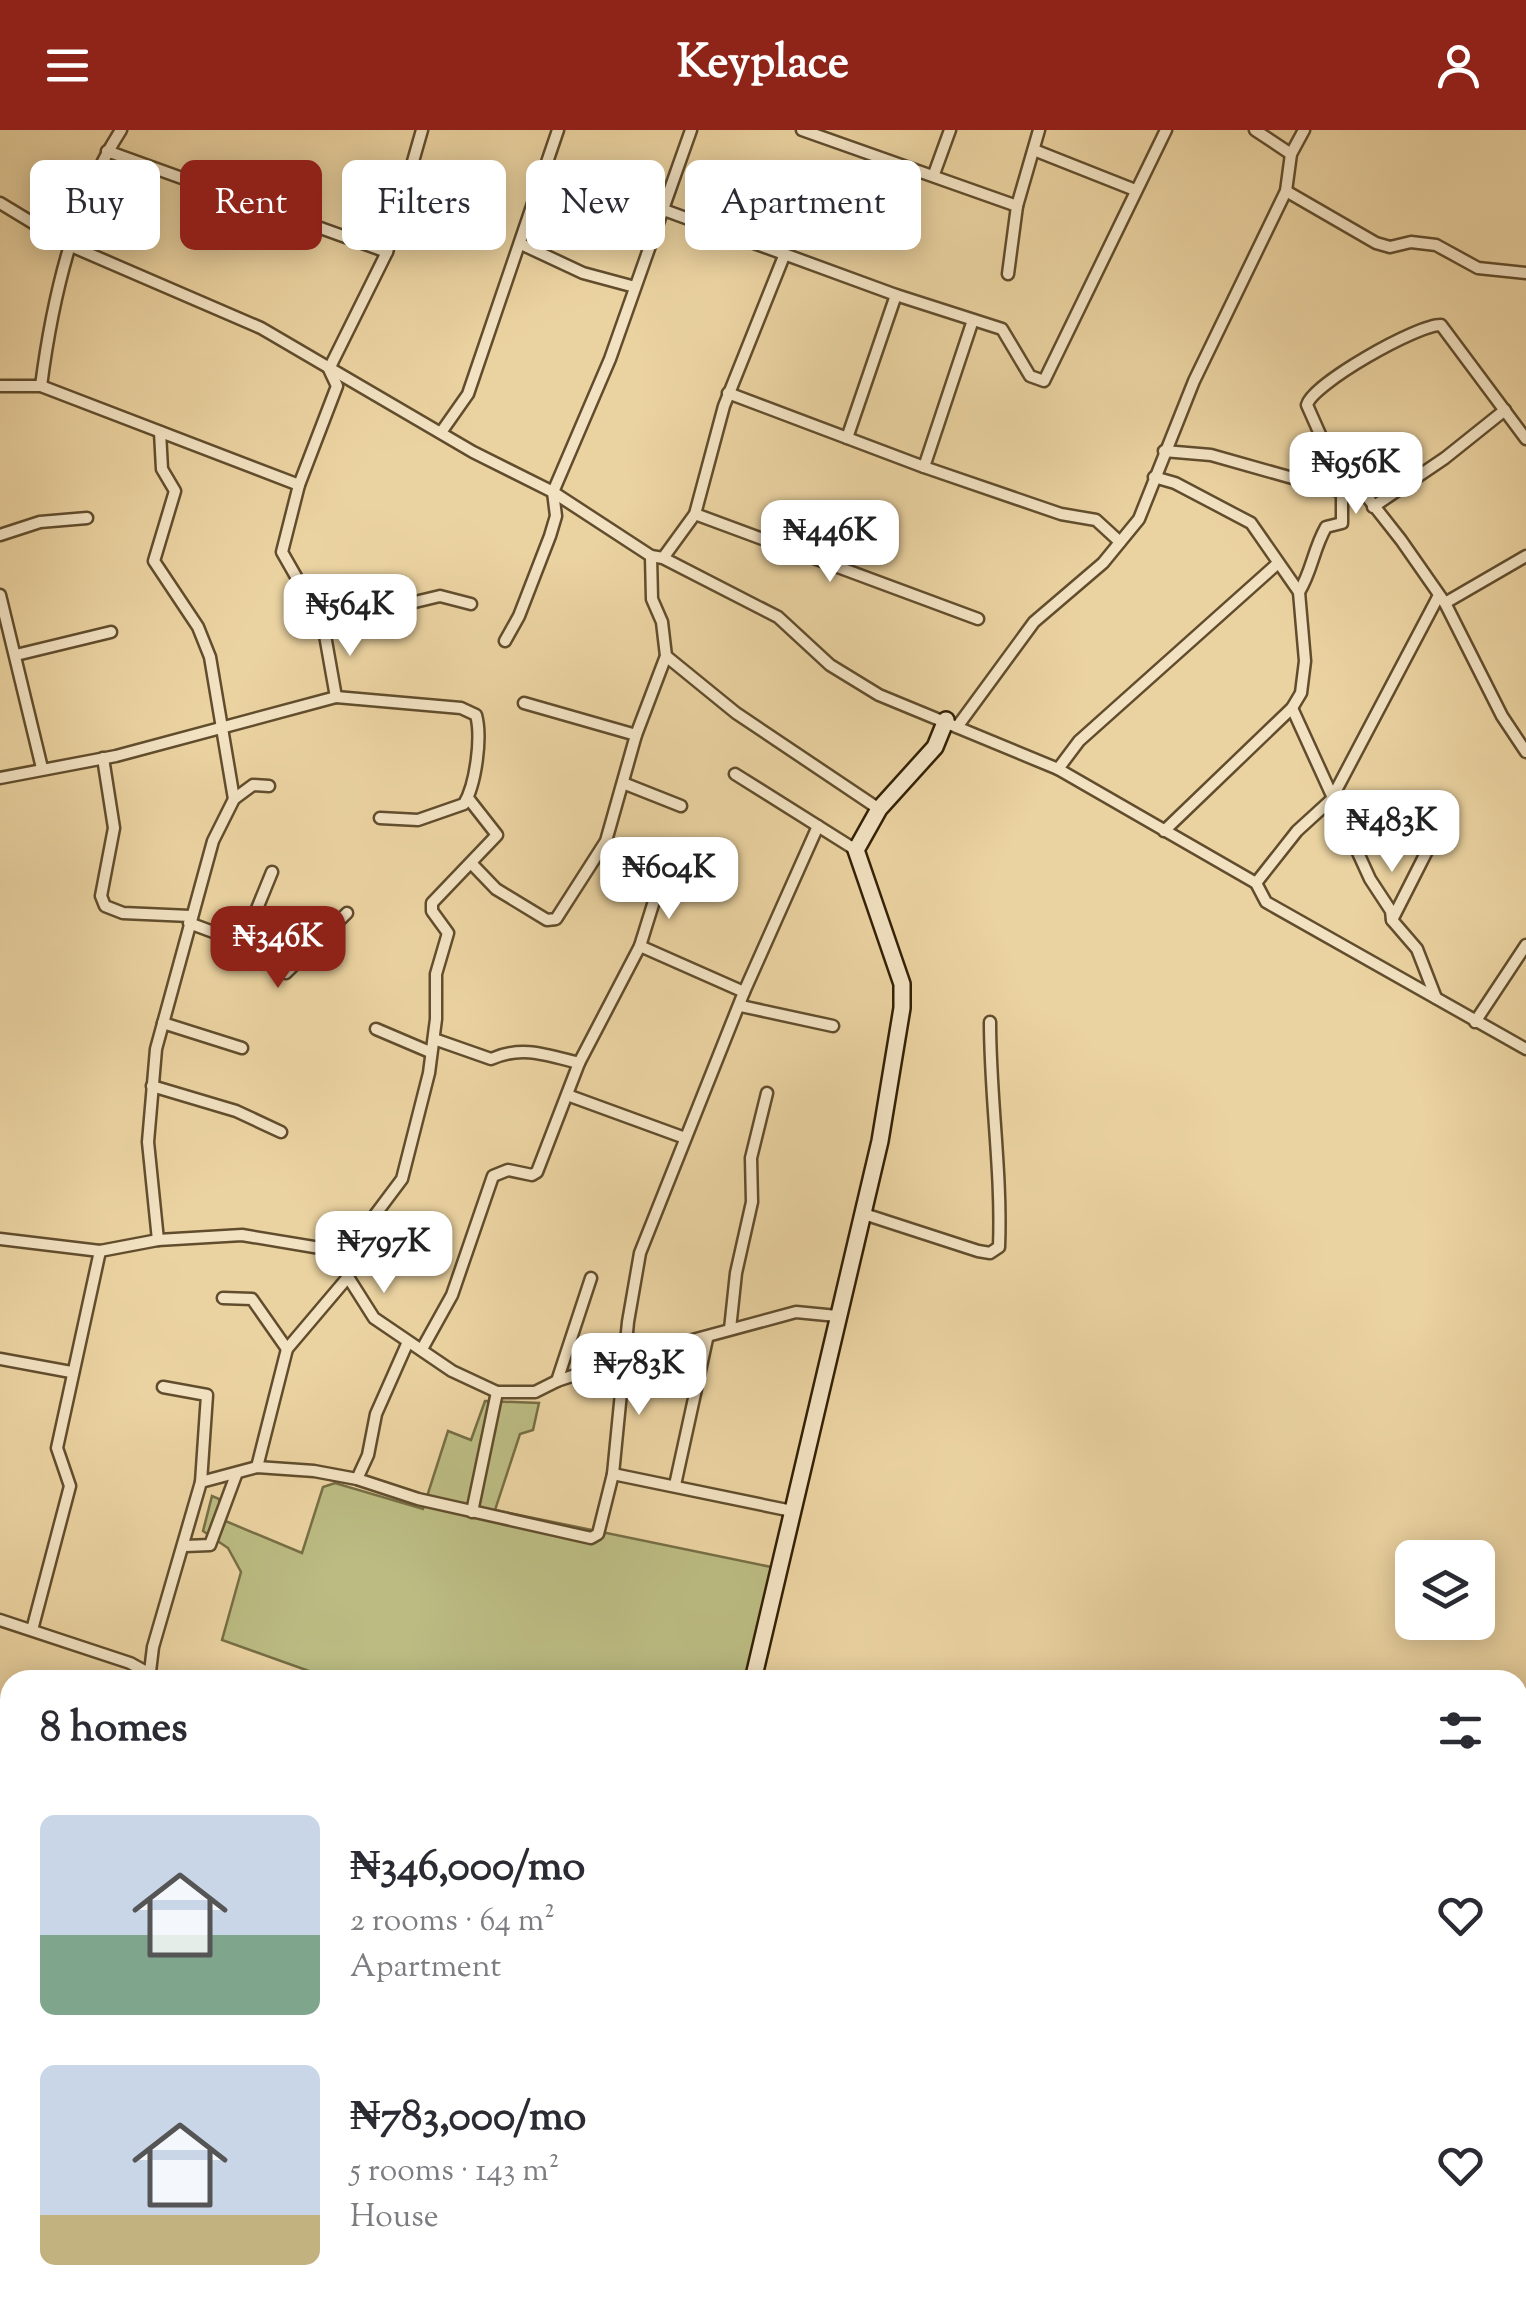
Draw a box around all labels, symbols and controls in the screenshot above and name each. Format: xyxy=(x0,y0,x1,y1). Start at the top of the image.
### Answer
text: Keyplace xyxy=(677,33,849,98)
icon: menu xyxy=(40,38,95,93)
icon: person xyxy=(1431,38,1486,93)
chip: Buy xyxy=(30,160,160,250)
chip: Rent xyxy=(180,160,322,250)
chip: Filters xyxy=(342,160,506,250)
chip: New xyxy=(526,160,665,250)
chip: Apartment xyxy=(685,160,921,250)
pin: ₦956K xyxy=(1286,432,1426,517)
text: ₦956K xyxy=(1312,441,1401,487)
pin: ₦446K xyxy=(760,500,900,585)
text: ₦446K xyxy=(783,509,877,555)
pin: ₦564K xyxy=(280,574,420,659)
text: ₦564K xyxy=(306,583,394,629)
pin: ₦483K xyxy=(1322,790,1462,875)
text: ₦483K xyxy=(1346,799,1438,845)
pin: ₦604K xyxy=(599,837,739,922)
text: ₦604K xyxy=(622,846,716,892)
pin: ₦346K xyxy=(208,906,348,991)
text: ₦346K xyxy=(233,915,323,961)
pin: ₦797K xyxy=(314,1211,454,1296)
text: ₦797K xyxy=(337,1220,431,1266)
pin: ₦783K xyxy=(569,1333,709,1418)
text: ₦783K xyxy=(593,1342,685,1388)
map controls xyxy=(1395,1540,1495,1640)
button: layers xyxy=(1395,1540,1495,1640)
text: 8 homes xyxy=(40,1700,188,1760)
icon: filters xyxy=(1433,1703,1488,1758)
text: ₦346,000/mo xyxy=(350,1839,585,1899)
icon: home xyxy=(120,1855,240,1975)
icon: heart xyxy=(1433,1888,1488,1943)
text: 2 rooms · 64 m² xyxy=(350,1899,555,1945)
text: Apartment xyxy=(350,1945,501,1991)
text: ₦783,000/mo xyxy=(350,2089,586,2149)
icon: home xyxy=(120,2105,240,2225)
icon: heart xyxy=(1433,2138,1488,2193)
text: 5 rooms · 143 m² xyxy=(350,2149,560,2195)
text: House xyxy=(350,2195,439,2241)

